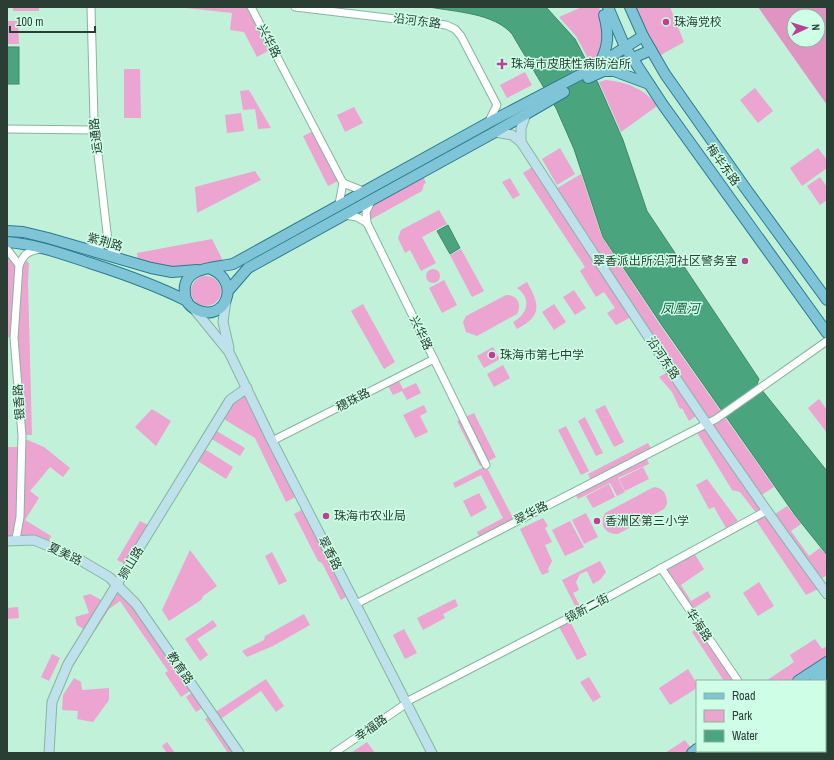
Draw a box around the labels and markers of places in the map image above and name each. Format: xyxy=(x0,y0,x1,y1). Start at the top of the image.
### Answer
place label: 珠海党校 xyxy=(674,14,722,30)
marker: 珠海党校 xyxy=(661,17,671,27)
place label: 珠海市皮肤性病防治所 xyxy=(511,56,631,72)
marker: 珠海市皮肤性病防治所 xyxy=(496,58,508,70)
place label: 翠香派出所沿河社区警务室 xyxy=(593,253,737,269)
marker: 翠香派出所沿河社区警务室 xyxy=(740,256,750,266)
place label: 珠海市第七中学 xyxy=(500,347,584,363)
marker: 珠海市第七中学 xyxy=(487,350,497,360)
place label: 珠海市农业局 xyxy=(334,508,406,524)
marker: 珠海市农业局 xyxy=(321,511,331,521)
place label: 香洲区第三小学 xyxy=(605,513,689,529)
marker: 香洲区第三小学 xyxy=(592,516,602,526)

